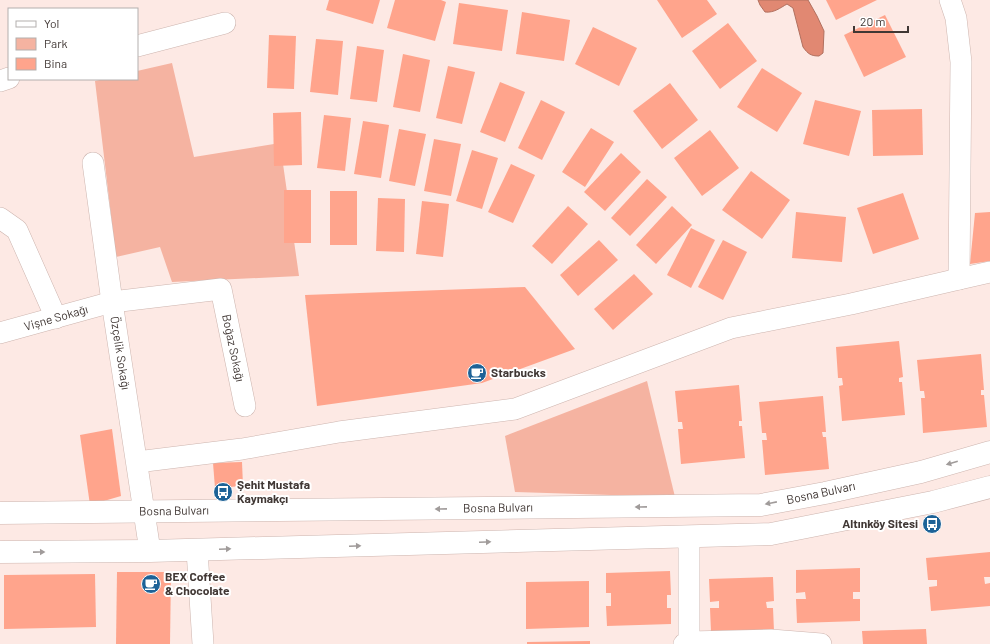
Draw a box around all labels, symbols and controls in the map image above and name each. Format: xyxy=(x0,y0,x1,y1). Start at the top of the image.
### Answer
legend xyxy=(8,8,138,80)
scale bar xyxy=(854,8,908,34)
text: 20 m xyxy=(860,14,886,28)
text: Yol xyxy=(44,16,59,30)
text: Park xyxy=(44,36,68,50)
text: Bina xyxy=(44,56,67,70)
street label: Vişne Sokağı xyxy=(22,301,89,333)
street label: Boğaz Sokağı xyxy=(220,313,248,383)
street label: Özçelik Sokağı xyxy=(108,315,134,391)
cafe icon: Starbucks xyxy=(466,362,488,384)
place label: Starbucks xyxy=(491,365,546,379)
one-way arrow xyxy=(946,460,958,466)
place label: Şehit Mustafa Kaymakçı xyxy=(237,477,310,505)
street label: Bosna Bulvarı xyxy=(785,478,856,506)
bus stop icon: Şehit Mustafa Kaymakçı xyxy=(212,481,234,503)
street label: Bosna Bulvarı xyxy=(463,499,533,515)
one-way arrow xyxy=(765,501,777,507)
street label: Bosna Bulvarı xyxy=(139,502,209,518)
one-way arrow xyxy=(634,504,647,510)
one-way arrow xyxy=(434,506,447,512)
bus stop icon: Altınköy Sitesi xyxy=(921,513,943,535)
place label: Altınköy Sitesi xyxy=(842,516,918,530)
one-way arrow xyxy=(479,539,492,545)
one-way arrow xyxy=(349,542,361,549)
one-way arrow xyxy=(219,546,232,552)
one-way arrow xyxy=(33,549,46,555)
place label: BEX Coffee & Chocolate xyxy=(165,569,230,597)
cafe icon: BEX Coffee & Chocolate xyxy=(140,573,162,595)

